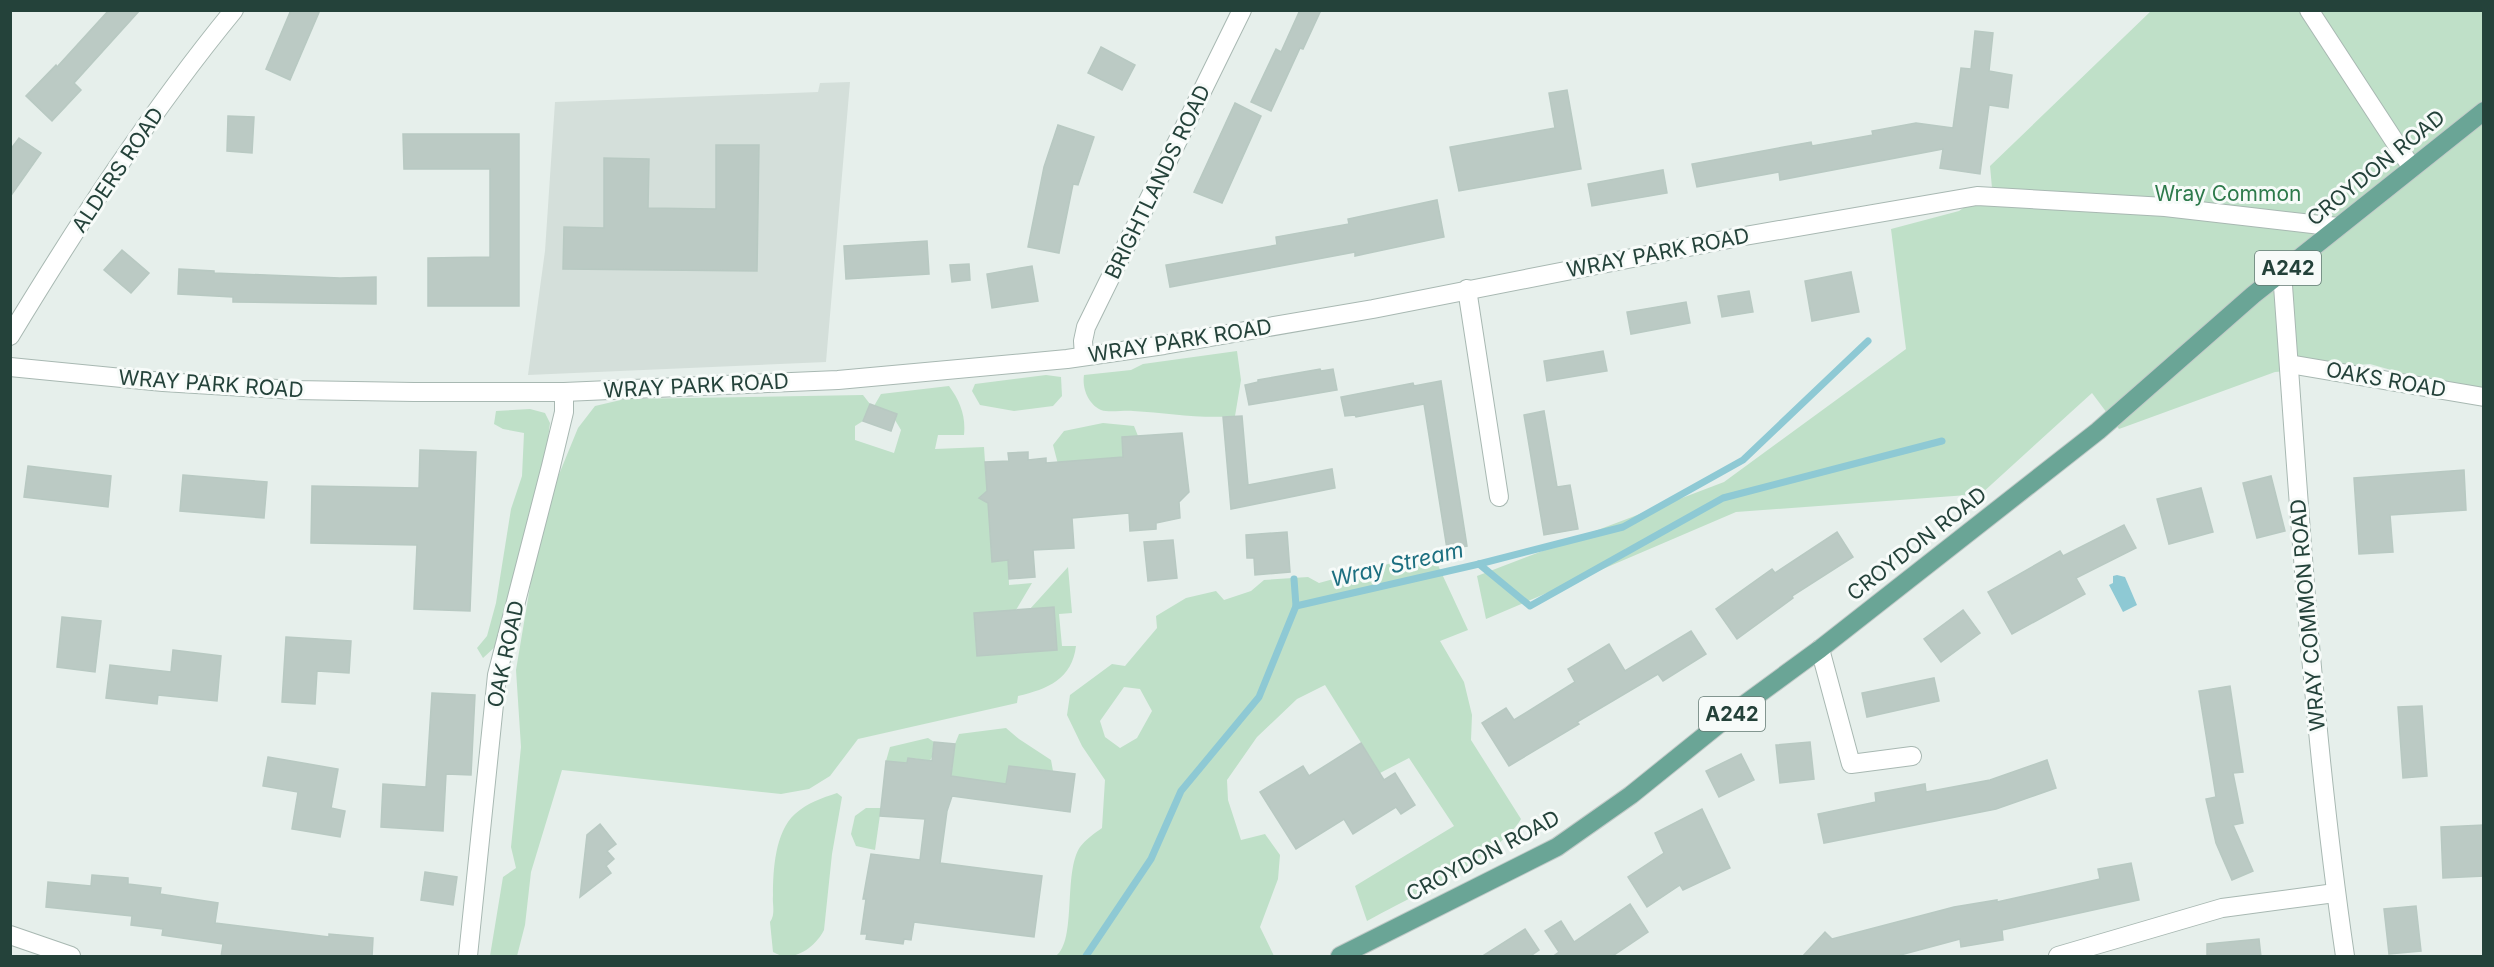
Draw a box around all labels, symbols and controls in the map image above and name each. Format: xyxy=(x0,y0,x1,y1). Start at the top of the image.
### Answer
street label: BRIGHTLANDS ROAD xyxy=(1100,81,1215,283)
street label: ALDERS ROAD xyxy=(67,102,169,237)
street label: CROYDON ROAD xyxy=(2302,104,2450,231)
park label: Wray Common xyxy=(2155,181,2301,206)
street label: WRAY PARK ROAD xyxy=(1564,223,1751,282)
road number: A242 xyxy=(2255,251,2321,285)
street label: WRAY PARK ROAD xyxy=(1086,314,1274,367)
street label: OAKS ROAD xyxy=(2324,357,2448,402)
street label: WRAY PARK ROAD xyxy=(118,365,305,402)
street label: WRAY PARK ROAD xyxy=(603,368,789,403)
street label: CROYDON ROAD xyxy=(1842,481,1991,606)
street label: WRAY COMMON ROAD xyxy=(2285,498,2330,732)
water label: Wray Stream xyxy=(1328,536,1466,592)
street label: OAK ROAD xyxy=(482,598,529,709)
road number: A242 xyxy=(1699,697,1765,731)
street label: CROYDON ROAD xyxy=(1402,805,1564,906)

